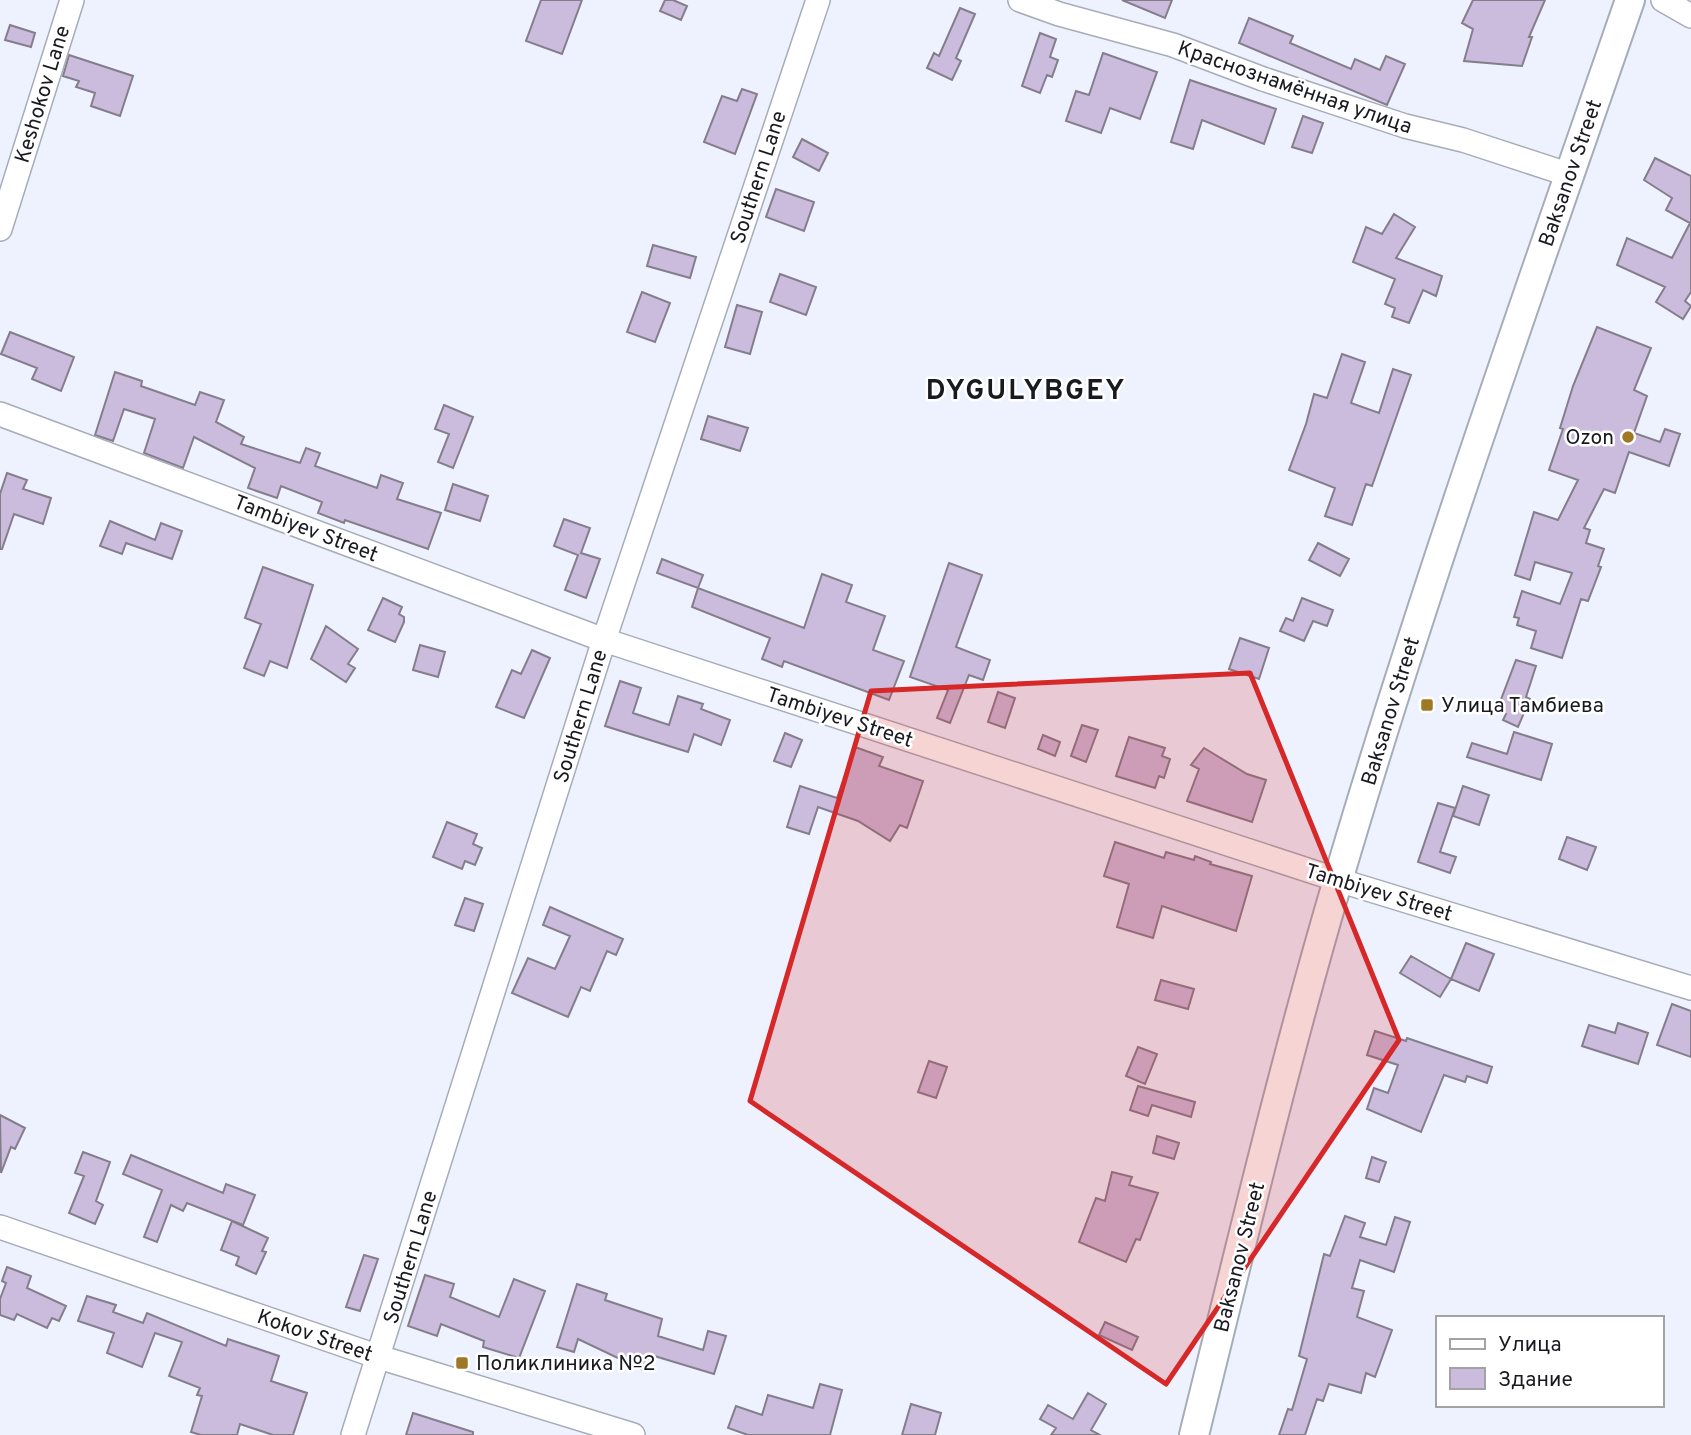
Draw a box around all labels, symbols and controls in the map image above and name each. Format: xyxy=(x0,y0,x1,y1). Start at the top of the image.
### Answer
street label: Keshokov Lane xyxy=(10,22,77,166)
street label: Краснознамённая улица xyxy=(1174,36,1415,141)
street label: Baksanov Street xyxy=(1534,96,1609,251)
street label: Southern Lane xyxy=(725,108,794,247)
district label: DYGULYBGEY xyxy=(926,374,1126,410)
place label: Ozon xyxy=(1565,425,1614,452)
marker: Ozon xyxy=(1620,429,1636,445)
street label: Tambiyev Street xyxy=(229,489,381,569)
street label: Baksanov Street xyxy=(1356,634,1427,789)
street label: Southern Lane xyxy=(548,646,615,786)
street label: Tambiyev Street xyxy=(763,682,916,755)
place label: Улица Тамбиева xyxy=(1441,693,1604,720)
marker: Улица Тамбиева xyxy=(1419,697,1435,713)
street label: Tambiyev Street xyxy=(1302,858,1455,929)
street label: Baksanov Street xyxy=(1209,1179,1272,1335)
street label: Southern Lane xyxy=(378,1187,445,1327)
street label: Kokov Street xyxy=(253,1304,376,1369)
legend xyxy=(1436,1316,1663,1407)
text: Улица xyxy=(1498,1332,1562,1359)
place label: Поликлиника №2 xyxy=(476,1351,656,1378)
marker: Поликлиника №2 xyxy=(454,1355,470,1371)
text: Здание xyxy=(1498,1367,1573,1394)

